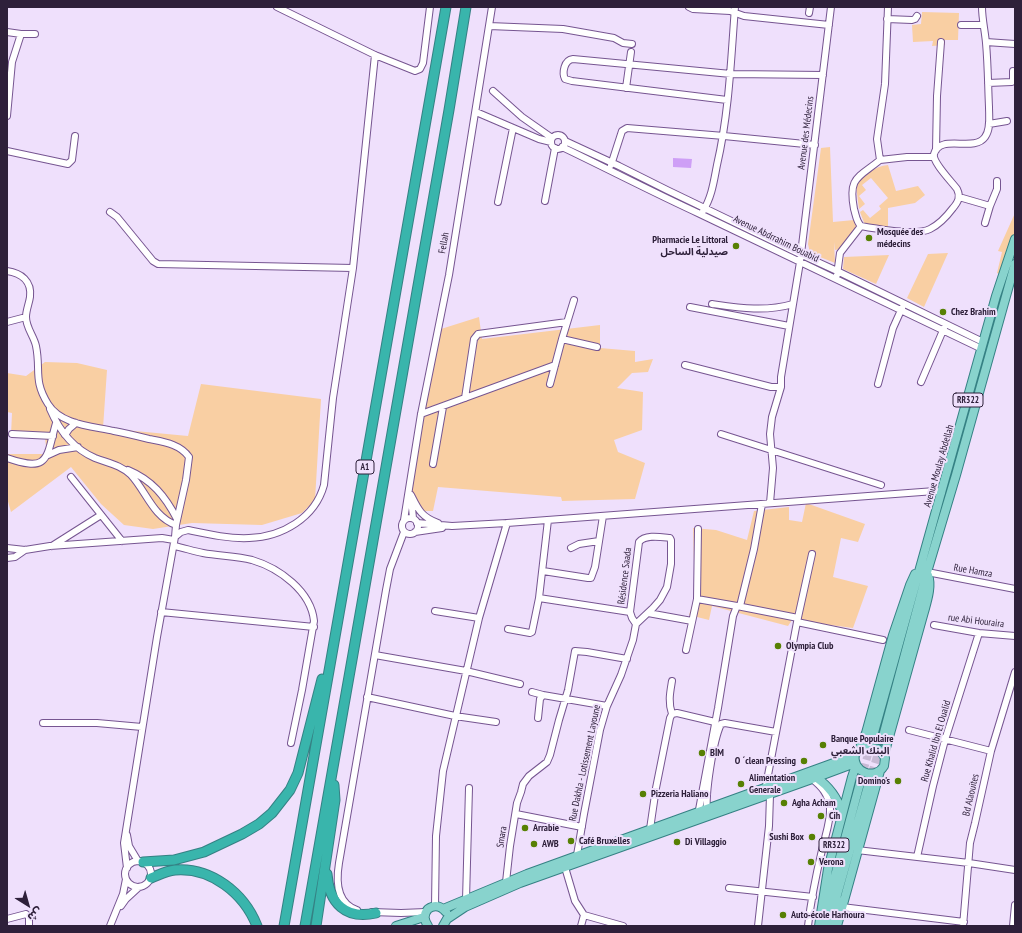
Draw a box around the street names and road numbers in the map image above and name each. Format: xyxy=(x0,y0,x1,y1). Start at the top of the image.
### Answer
street label: Avenue des Médecins xyxy=(796,96,816,170)
street label: Avenue Abdrrahim Bouabid xyxy=(731,213,821,265)
street label: Fellah xyxy=(436,231,452,255)
road number: RR322 xyxy=(953,393,983,407)
street label: Avenue Moulay Abdellah xyxy=(921,423,957,509)
road number: A1 xyxy=(356,460,374,474)
street label: Résidence Saada xyxy=(616,547,634,605)
street label: Rue Hamza xyxy=(953,562,993,580)
street label: rue Abi Houraira xyxy=(947,612,1005,630)
street label: Rue Khalid Ibn El Oualid xyxy=(919,699,953,783)
street label: Rue Dakhla - Lotissement Layoune xyxy=(567,704,603,822)
street label: Bd Alaouites xyxy=(960,773,982,817)
street label: Smara xyxy=(494,825,510,849)
road number: RR322 xyxy=(819,838,849,852)

